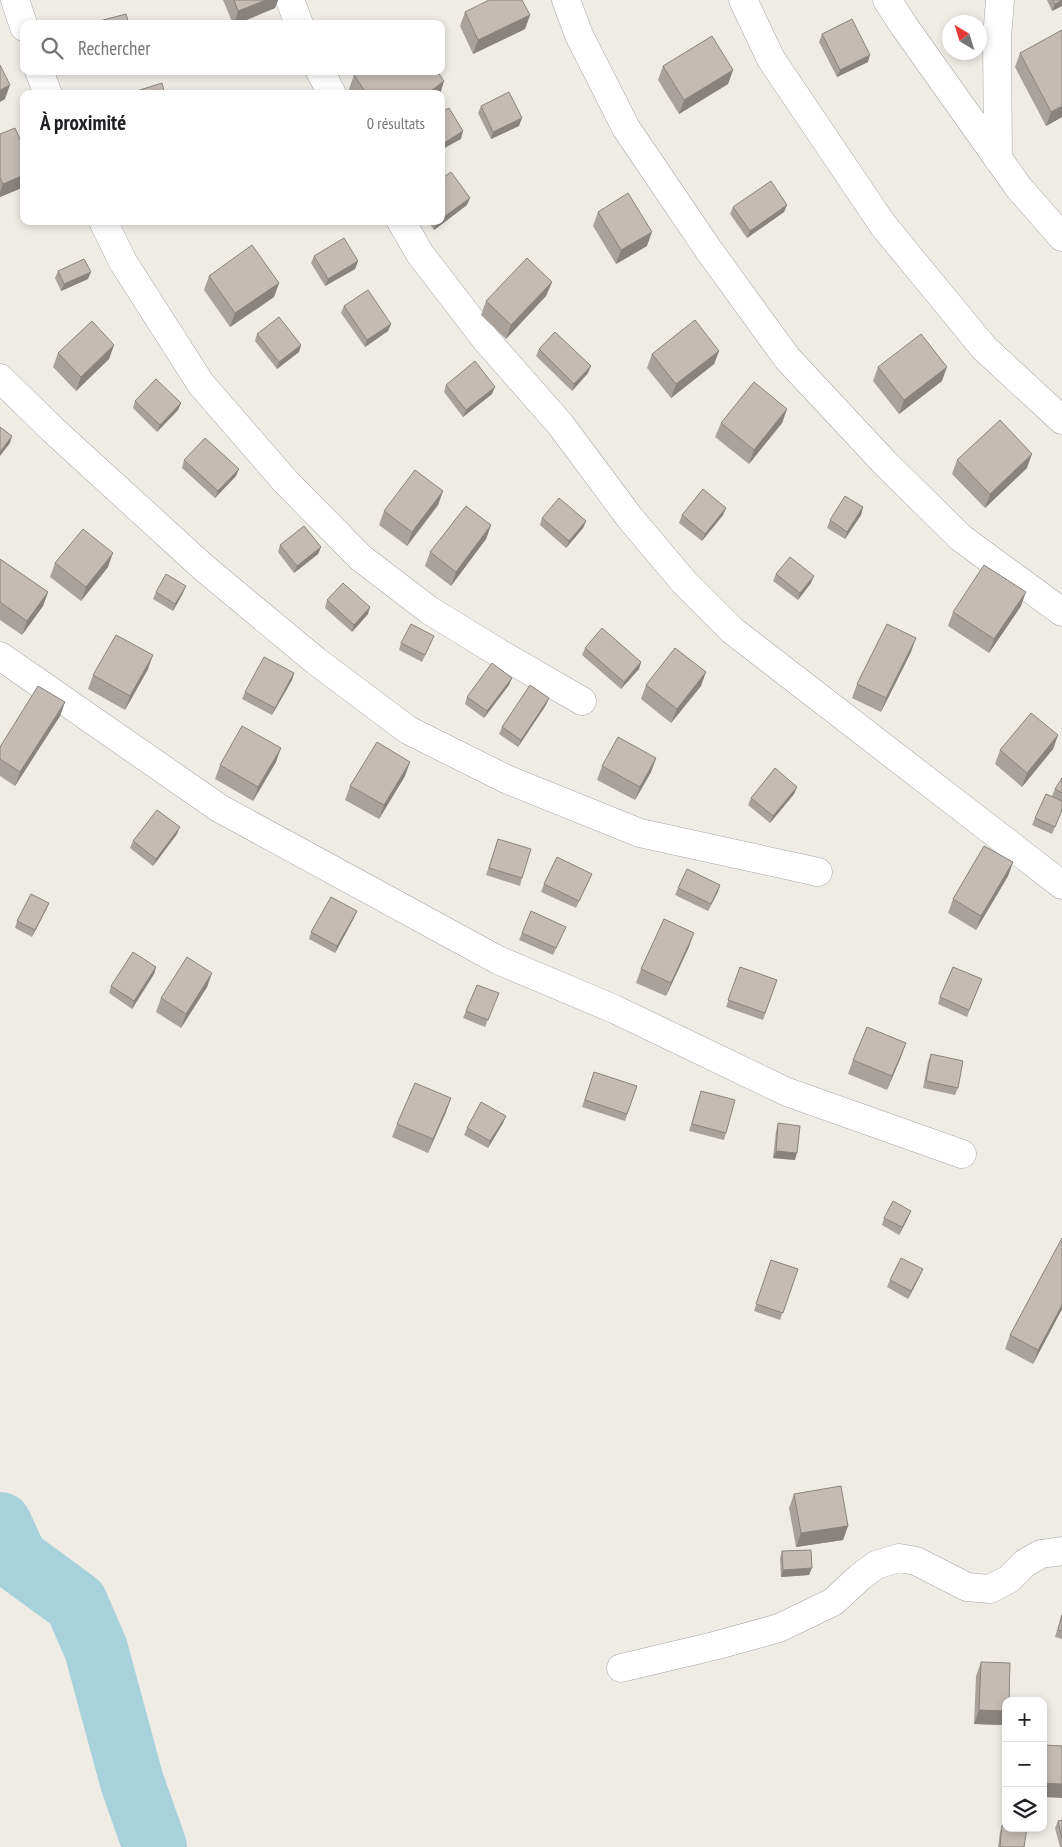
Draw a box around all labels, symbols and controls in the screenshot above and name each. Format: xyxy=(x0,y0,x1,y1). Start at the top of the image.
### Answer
north arrow xyxy=(942,15,987,60)
search box xyxy=(20,20,445,75)
icon: search xyxy=(38,34,66,62)
text: Rechercher xyxy=(78,36,150,60)
text: À proximité xyxy=(40,109,126,136)
text: 0 résultats xyxy=(367,113,425,133)
map controls xyxy=(1002,1697,1047,1832)
button: + xyxy=(1002,1697,1047,1742)
button: − xyxy=(1002,1742,1047,1787)
button: layers xyxy=(1002,1787,1047,1832)

